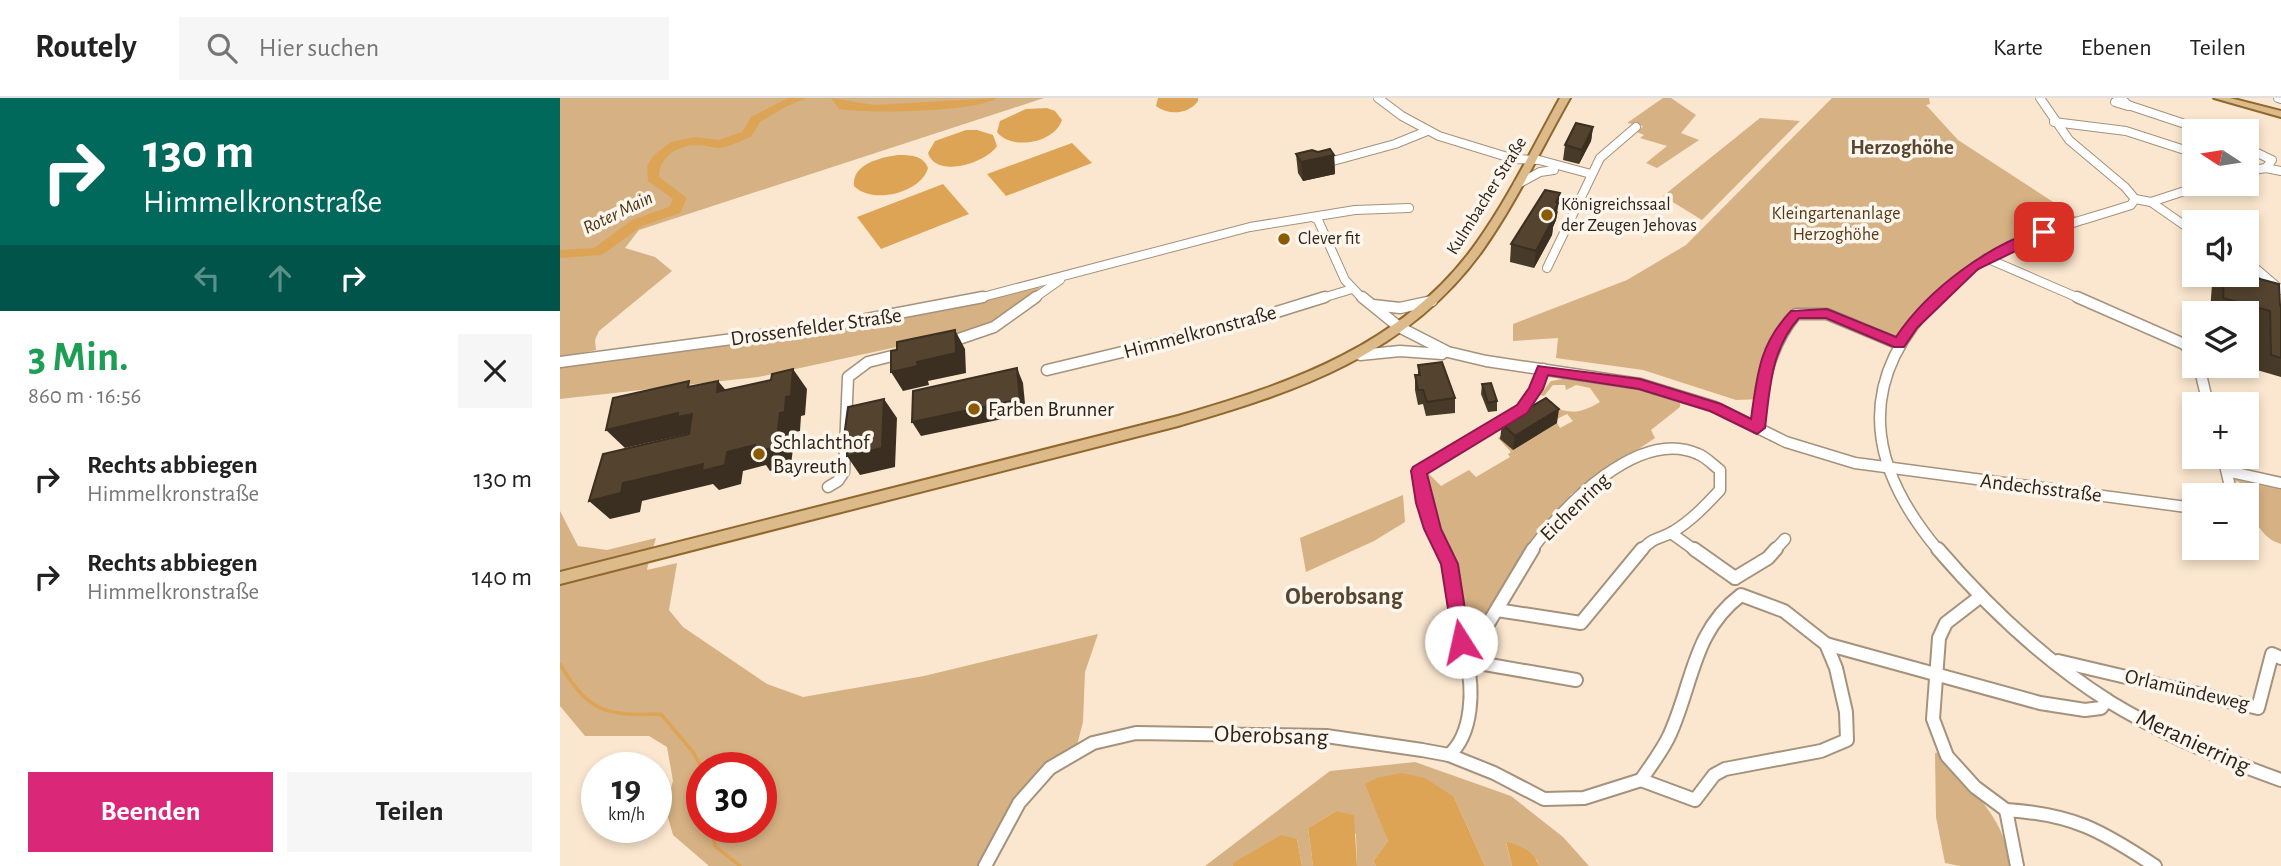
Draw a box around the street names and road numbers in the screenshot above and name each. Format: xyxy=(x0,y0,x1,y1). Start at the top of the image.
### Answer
street label: Kulmbacher Straße xyxy=(1444,134,1530,258)
street label: Himmelkronstraße xyxy=(1121,302,1279,362)
street label: Drossenfelder Straße xyxy=(729,305,903,349)
street label: Eichenring xyxy=(1536,469,1614,545)
street label: Andechsstraße xyxy=(1979,470,2103,506)
street label: Orlamündeweg xyxy=(2123,665,2252,715)
street label: Meranierring xyxy=(2132,705,2254,779)
street label: Oberobsang xyxy=(1213,722,1329,750)

